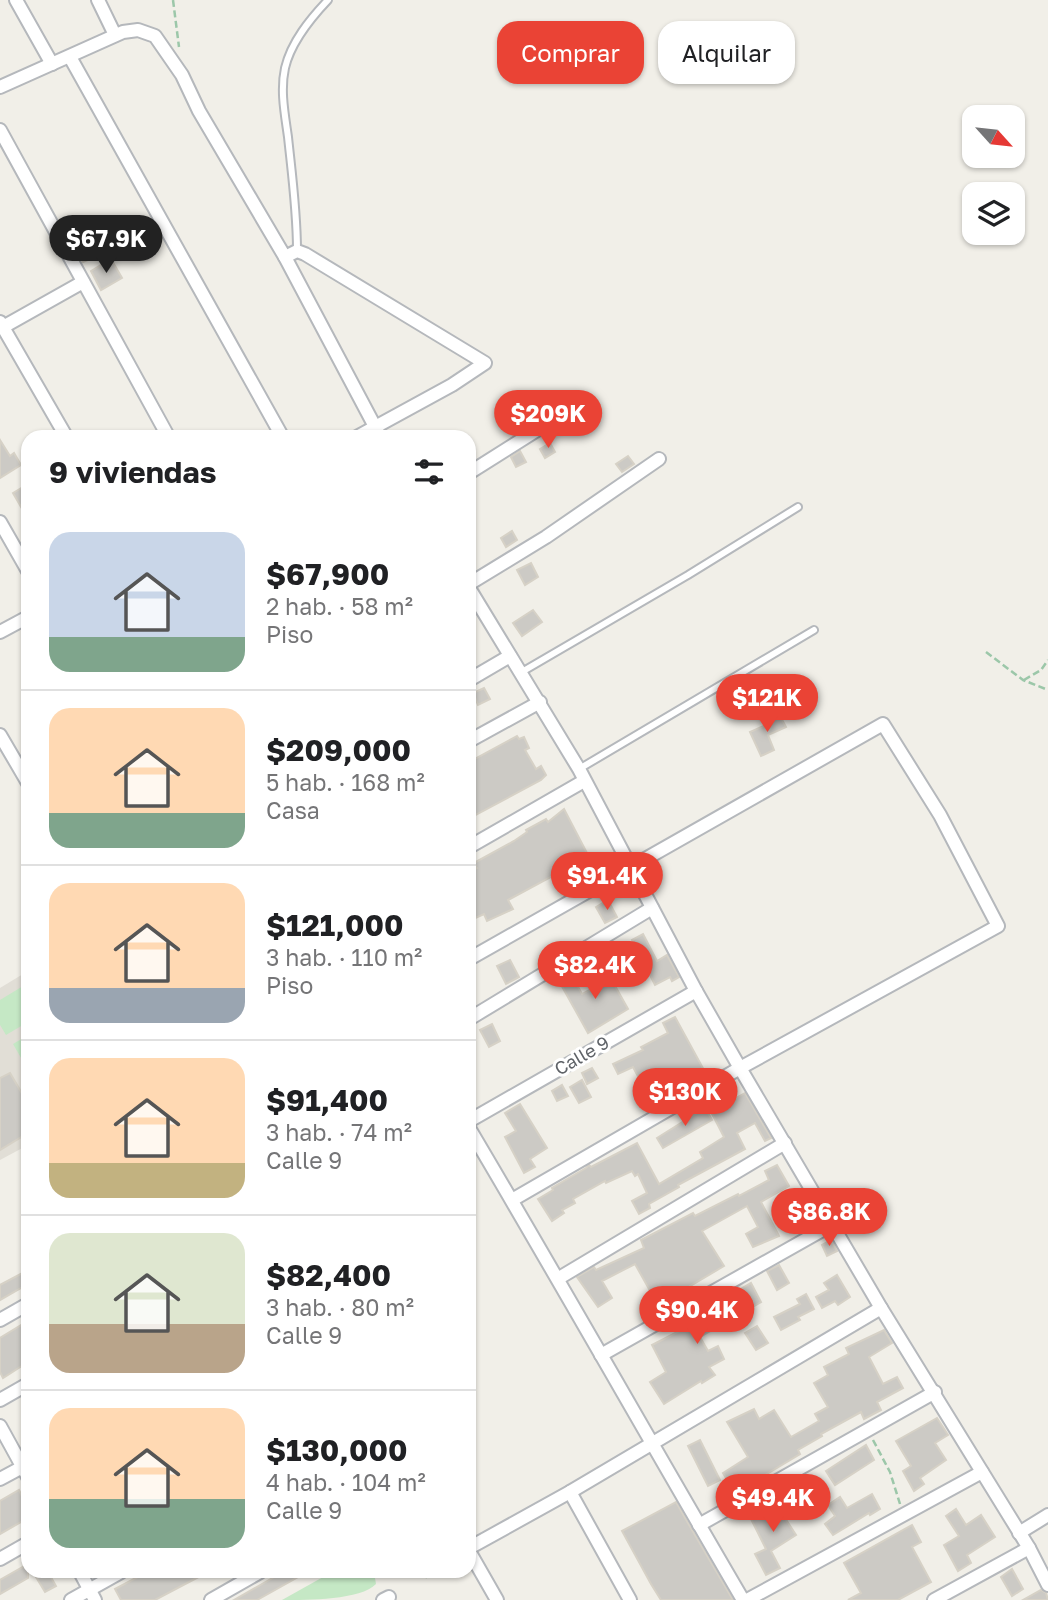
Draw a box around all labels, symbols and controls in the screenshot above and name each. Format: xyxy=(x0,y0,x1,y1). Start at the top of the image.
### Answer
chip: Comprar xyxy=(497,21,644,84)
chip: Alquilar xyxy=(658,21,795,84)
north arrow xyxy=(962,105,1026,168)
map controls xyxy=(962,105,1025,245)
button: layers xyxy=(962,182,1025,245)
pin: $67.9K xyxy=(49,216,163,275)
text: $67.9K xyxy=(65,224,147,252)
pin: $209K xyxy=(499,391,597,450)
text: $209K xyxy=(510,399,586,427)
icon: filters xyxy=(410,453,448,491)
text: 9 viviendas xyxy=(49,454,217,490)
text: $67,900 xyxy=(266,556,389,592)
icon: home xyxy=(105,560,189,644)
text: 2 hab. · 58 m² xyxy=(266,592,413,620)
text: Piso xyxy=(266,620,313,648)
pin: $121K xyxy=(718,674,816,734)
text: $121K xyxy=(732,683,802,711)
text: $209,000 xyxy=(266,732,411,768)
icon: home xyxy=(105,736,189,820)
text: 5 hab. · 168 m² xyxy=(266,768,425,796)
text: Casa xyxy=(266,796,320,824)
pin: $91.4K xyxy=(550,852,664,912)
text: $91.4K xyxy=(567,861,647,889)
text: $121,000 xyxy=(266,907,403,943)
icon: home xyxy=(105,911,189,995)
pin: $82.4K xyxy=(538,942,652,1001)
text: 3 hab. · 110 m² xyxy=(266,943,422,971)
text: $82.4K xyxy=(554,950,636,978)
text: Piso xyxy=(266,971,313,999)
street label: Calle 9 xyxy=(550,1031,613,1080)
pin: $130K xyxy=(636,1068,734,1128)
text: $130K xyxy=(649,1077,721,1105)
text: $91,400 xyxy=(266,1082,388,1118)
icon: home xyxy=(105,1086,189,1170)
text: 3 hab. · 74 m² xyxy=(266,1118,412,1146)
text: Calle 9 xyxy=(266,1146,342,1174)
pin: $86.8K xyxy=(772,1188,886,1248)
text: $86.8K xyxy=(787,1197,871,1225)
text: $82,400 xyxy=(266,1257,391,1293)
icon: home xyxy=(105,1261,189,1345)
pin: $90.4K xyxy=(640,1286,754,1346)
text: 3 hab. · 80 m² xyxy=(266,1293,414,1321)
text: $90.4K xyxy=(655,1295,739,1323)
text: Calle 9 xyxy=(266,1321,342,1349)
text: $130,000 xyxy=(266,1432,407,1468)
icon: home xyxy=(105,1436,189,1520)
text: 4 hab. · 104 m² xyxy=(266,1468,426,1496)
pin: $49.4K xyxy=(716,1474,830,1534)
text: $49.4K xyxy=(732,1483,814,1511)
text: Calle 9 xyxy=(266,1496,342,1524)

